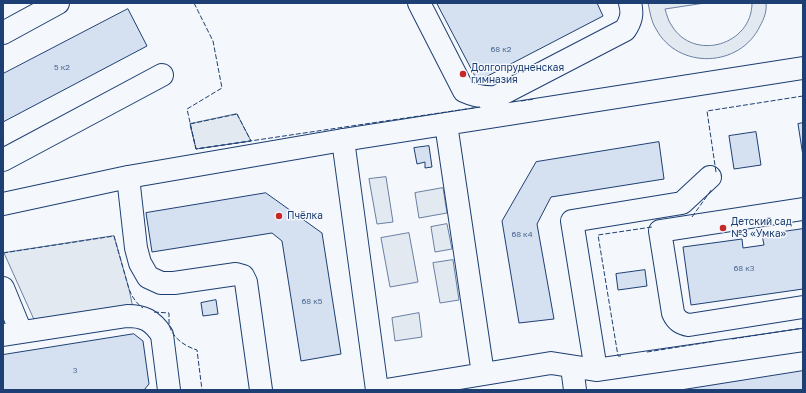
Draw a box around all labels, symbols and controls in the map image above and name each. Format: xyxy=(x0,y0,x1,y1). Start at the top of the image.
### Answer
house number: 68 к2 xyxy=(491,44,511,54)
house number: 5 к2 xyxy=(54,62,70,72)
place label: Долгопрудненская гимназия xyxy=(471,62,564,86)
marker: Долгопрудненская гимназия xyxy=(458,69,468,79)
place label: Пчёлка xyxy=(287,210,323,222)
marker: Пчёлка xyxy=(274,211,284,221)
place label: Детский сад №3 «Умка» xyxy=(731,216,792,240)
marker: Детский сад №3 «Умка» xyxy=(718,223,728,233)
house number: 68 к4 xyxy=(511,229,533,239)
house number: 68 к3 xyxy=(734,263,754,273)
house number: 68 к5 xyxy=(302,296,322,306)
house number: 3 xyxy=(73,365,77,375)

